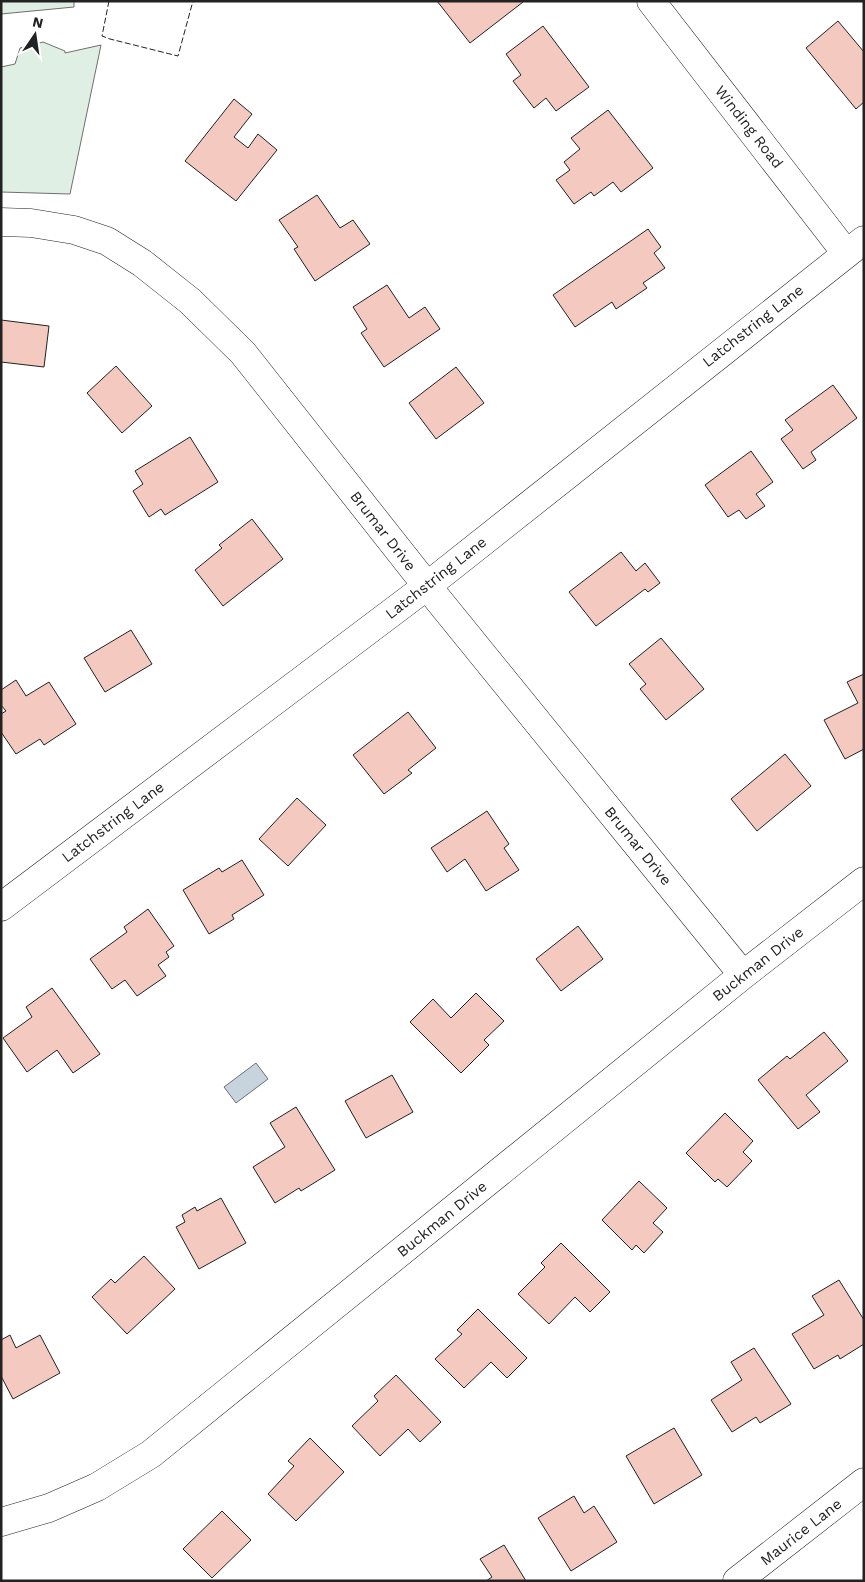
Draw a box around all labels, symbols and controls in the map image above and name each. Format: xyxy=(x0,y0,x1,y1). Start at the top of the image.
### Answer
north arrow xyxy=(10,10,60,60)
text: N xyxy=(31,13,45,31)
street label: Winding Road xyxy=(711,82,787,172)
street label: Latchstring Lane xyxy=(699,281,807,371)
street label: Brumar Drive xyxy=(346,488,420,574)
street label: Latchstring Lane xyxy=(382,533,490,623)
street label: Latchstring Lane xyxy=(58,778,168,866)
street label: Brumar Drive xyxy=(601,803,675,889)
street label: Buckman Drive xyxy=(709,923,807,1005)
street label: Buckman Drive xyxy=(393,1177,491,1261)
street label: Maurice Lane xyxy=(757,1495,845,1569)

